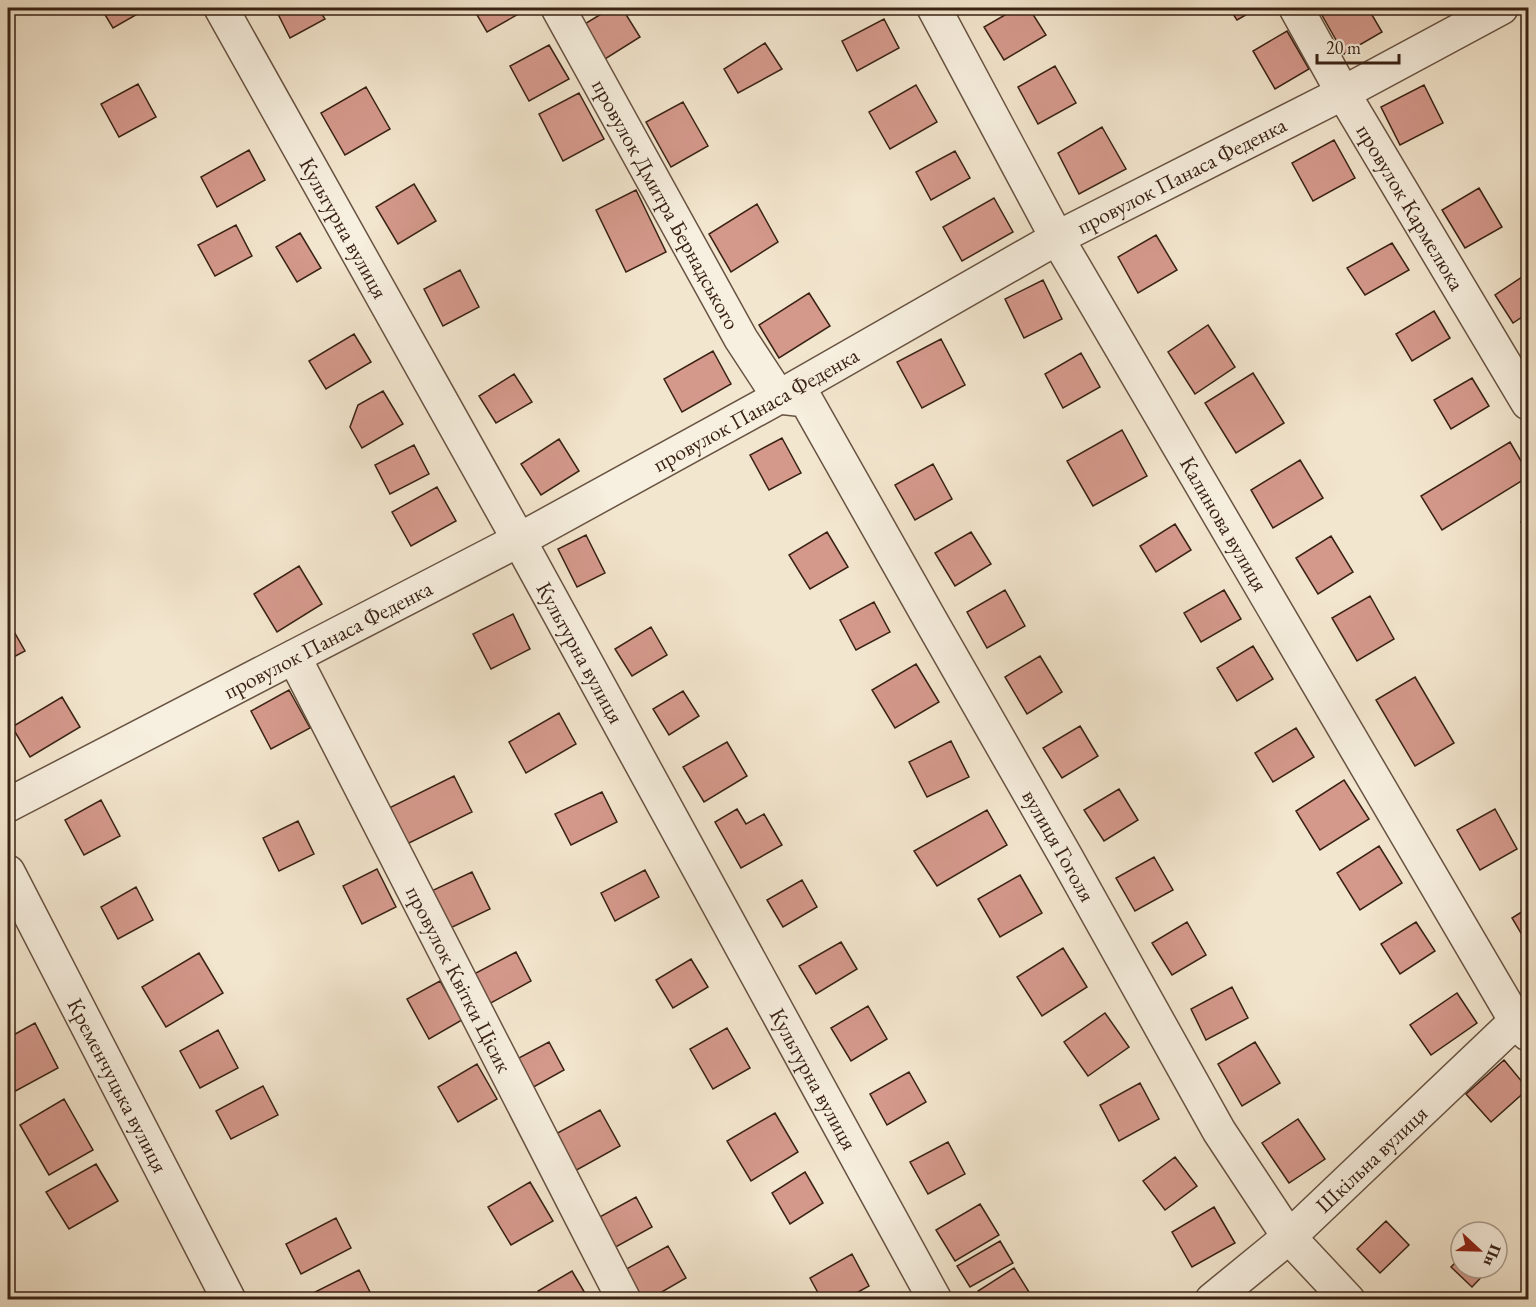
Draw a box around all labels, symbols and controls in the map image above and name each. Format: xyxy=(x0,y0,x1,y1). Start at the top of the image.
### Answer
scale bar xyxy=(1317,27,1400,65)
text: 20 m xyxy=(1326,36,1361,59)
street label: провулок Дмитра Бернадського xyxy=(585,74,747,335)
street label: провулок Панаса Феденка xyxy=(1072,110,1291,240)
street label: провулок Кармелюка xyxy=(1350,119,1472,296)
street label: Культурна вулиця xyxy=(293,152,395,304)
street label: провулок Панаса Феденка xyxy=(648,340,864,478)
street label: Калинова вулиця xyxy=(1174,451,1275,597)
street label: провулок Панаса Феденка xyxy=(218,573,437,705)
street label: Культурна вулиця xyxy=(530,576,631,729)
street label: вулиця Гоголя xyxy=(1016,784,1103,907)
street label: провулок Квітки Цісик xyxy=(399,881,519,1078)
street label: Кременчуцька вулиця xyxy=(61,993,175,1178)
street label: Культурна вулиця xyxy=(763,1003,865,1155)
street label: Шкільна вулиця xyxy=(1309,1099,1433,1219)
north arrow xyxy=(1449,1220,1509,1280)
text: Пн xyxy=(1479,1241,1506,1270)

